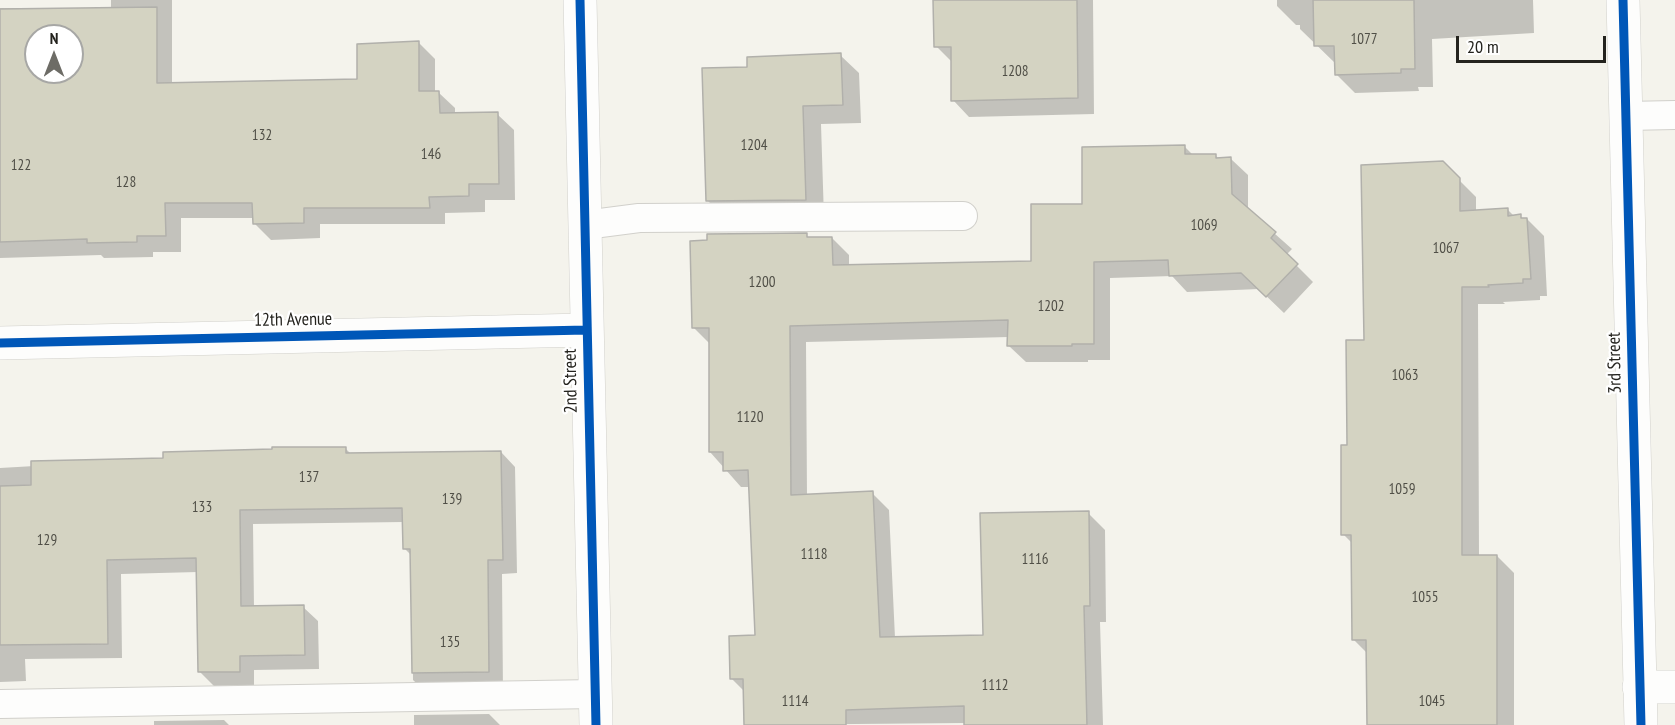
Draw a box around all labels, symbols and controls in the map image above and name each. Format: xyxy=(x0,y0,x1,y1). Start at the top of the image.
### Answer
north arrow xyxy=(24,24,84,84)
scale bar xyxy=(1459,24,1609,62)
text: N xyxy=(50,28,58,48)
house number: 1077 xyxy=(1351,31,1377,49)
text: 20 m xyxy=(1467,35,1499,58)
house number: 1208 xyxy=(1002,63,1028,81)
house number: 132 xyxy=(252,127,272,145)
house number: 1204 xyxy=(741,137,767,155)
house number: 146 xyxy=(421,146,441,164)
house number: 122 xyxy=(11,157,31,175)
house number: 128 xyxy=(116,174,136,192)
house number: 1069 xyxy=(1191,217,1217,235)
house number: 1067 xyxy=(1433,240,1459,258)
house number: 1200 xyxy=(749,274,775,292)
house number: 1202 xyxy=(1038,298,1064,316)
street label: 12th Avenue xyxy=(254,309,332,331)
street label: 3rd Street xyxy=(1604,332,1626,394)
street label: 2nd Street xyxy=(560,348,582,414)
house number: 1063 xyxy=(1392,367,1418,385)
house number: 1120 xyxy=(737,409,763,427)
house number: 137 xyxy=(299,469,319,487)
house number: 1059 xyxy=(1389,481,1415,499)
house number: 139 xyxy=(442,491,462,509)
house number: 133 xyxy=(192,499,212,517)
house number: 129 xyxy=(37,532,57,550)
house number: 1118 xyxy=(801,546,827,564)
house number: 1116 xyxy=(1022,551,1048,569)
house number: 1055 xyxy=(1412,589,1438,607)
house number: 135 xyxy=(440,634,460,652)
house number: 1112 xyxy=(982,677,1008,695)
house number: 1114 xyxy=(782,693,808,711)
house number: 1045 xyxy=(1419,693,1445,711)

